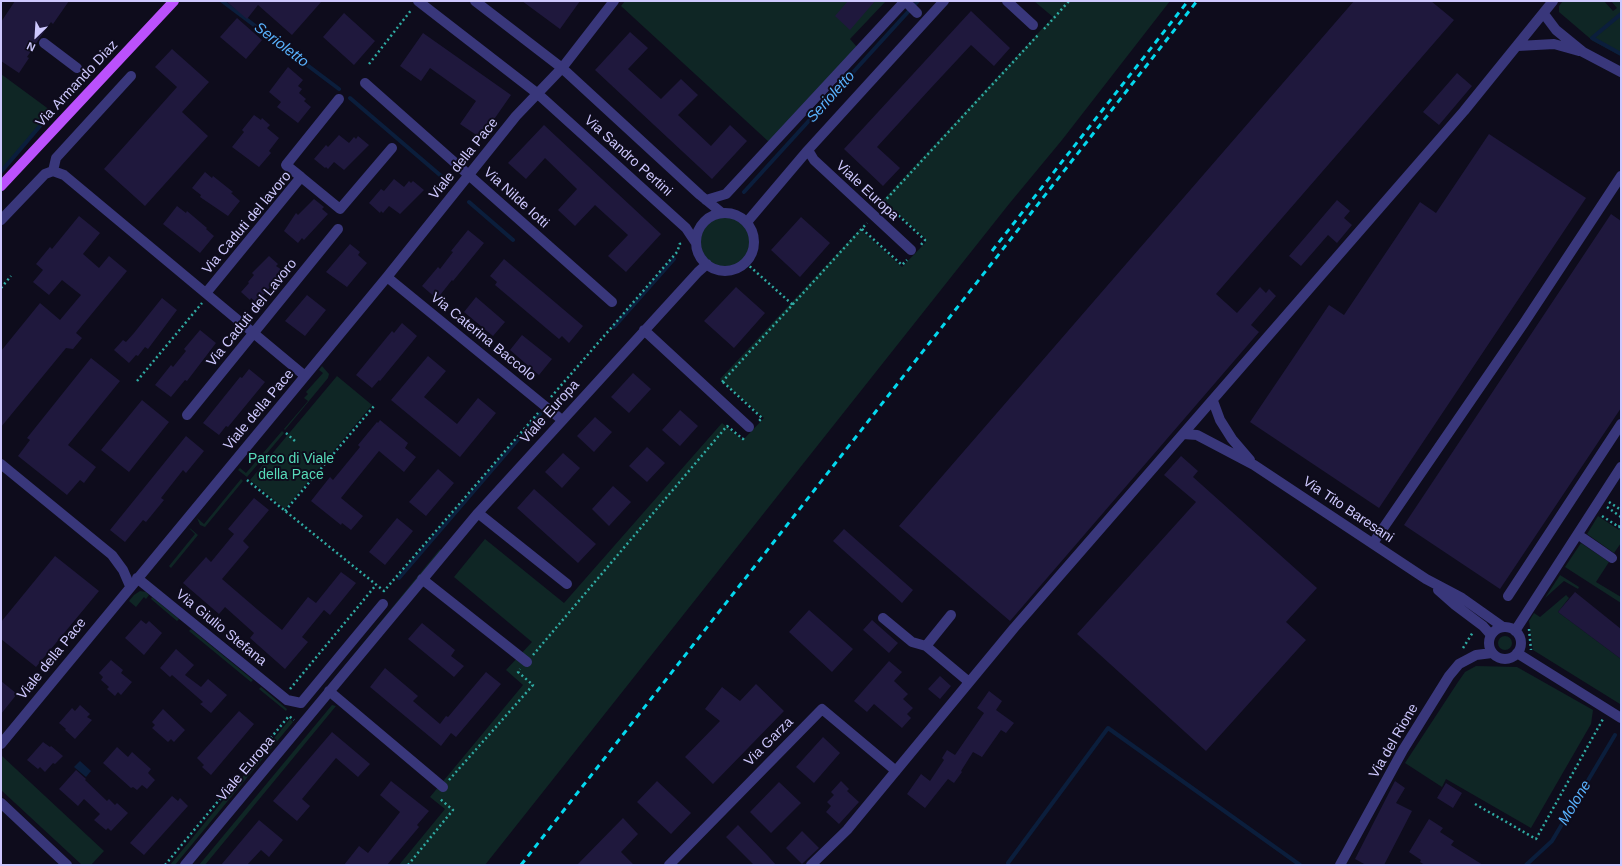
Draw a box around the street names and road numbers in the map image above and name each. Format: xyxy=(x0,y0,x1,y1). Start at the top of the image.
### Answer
street label: Via Armando Diaz xyxy=(32,37,122,131)
street label: Via Sandro Pertini xyxy=(581,112,675,200)
street label: Viale della Pace xyxy=(426,115,502,203)
street label: Viale Europa xyxy=(832,158,902,224)
street label: Via Nilde Iotti xyxy=(480,164,552,232)
street label: Via Caduti del lavoro xyxy=(199,168,295,278)
street label: Via Caduti del Lavoro xyxy=(203,256,301,370)
street label: Via Caterina Baccolo xyxy=(427,289,539,385)
street label: Viale della Pace xyxy=(220,366,298,454)
street label: Viale Europa xyxy=(517,377,583,447)
street label: Via Tito Baresani xyxy=(1299,473,1397,547)
street label: Via Giulio Stefana xyxy=(172,586,270,670)
street label: Viale della Pace xyxy=(14,615,90,703)
street label: Via del Rione xyxy=(1366,701,1422,781)
street label: Via Garza xyxy=(741,714,797,770)
street label: Viale Europa xyxy=(214,733,278,805)

